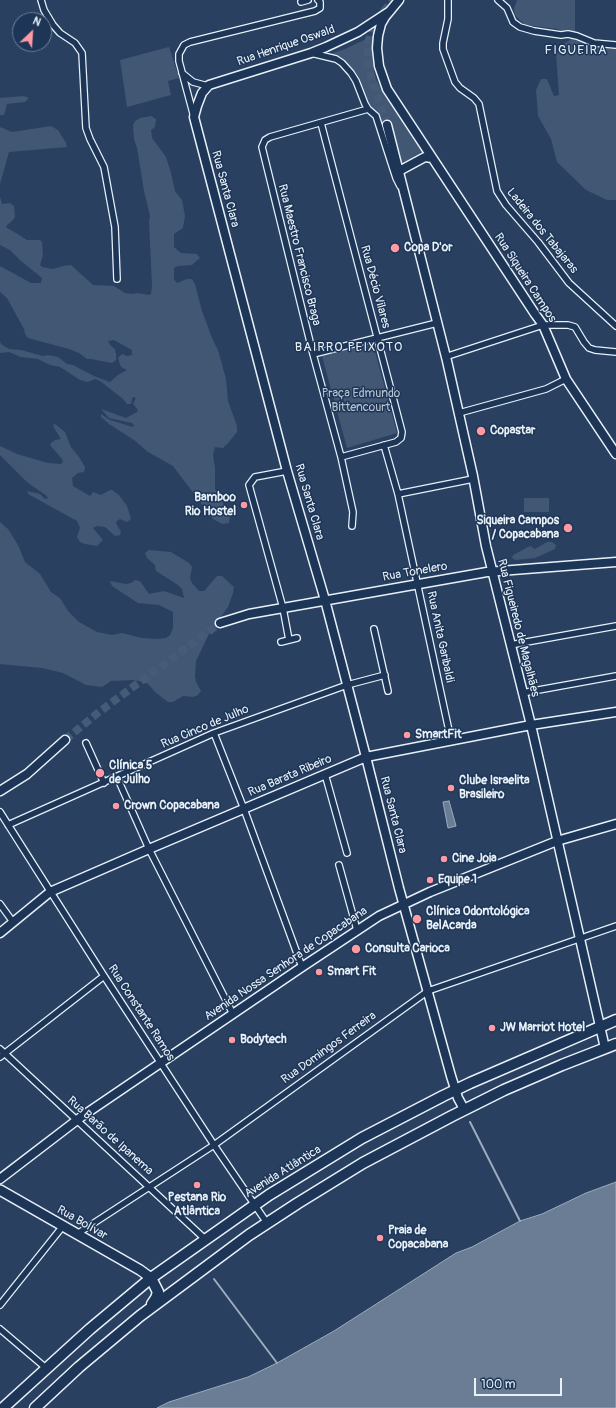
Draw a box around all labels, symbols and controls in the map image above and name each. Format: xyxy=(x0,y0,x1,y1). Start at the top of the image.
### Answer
north arrow xyxy=(12,12,52,52)
text: N xyxy=(31,14,43,29)
street label: Rua Henrique Oswald xyxy=(235,22,337,70)
district label: FIGUEIRA xyxy=(544,43,608,59)
street label: Rua Santa Clara xyxy=(208,149,242,229)
street label: Rua Maestro Francisco Braga xyxy=(274,183,324,327)
street label: Ladeira dos Tabajaras xyxy=(503,185,581,277)
street label: Rua Siqueira Campos xyxy=(491,231,559,325)
place label: Copa D'or xyxy=(404,241,452,255)
marker: Copa D'or xyxy=(389,242,401,254)
street label: Rua Décio Vilares xyxy=(357,244,393,330)
district label: BAIRRO PEIXOTO xyxy=(295,340,403,356)
park label: Praça Edmundo Bittencourt xyxy=(322,387,400,415)
place label: Copastar xyxy=(490,424,535,438)
marker: Copastar xyxy=(475,425,487,437)
street label: Rua Santa Clara xyxy=(291,462,327,542)
place label: Bamboo Rio Hostel xyxy=(185,491,236,519)
marker: Bamboo Rio Hostel xyxy=(239,500,249,510)
place label: Siqueira Campos / Copacabana xyxy=(477,514,559,542)
marker: Siqueira Campos / Copacabana xyxy=(562,522,574,534)
street label: Rua Figueiredo de Magalhães xyxy=(494,558,542,698)
street label: Rua Tonelero xyxy=(381,559,449,585)
street label: Rua Anita Garibaldi xyxy=(423,590,457,684)
street label: Rua Cinco de Julho xyxy=(159,702,251,752)
place label: SmartFit xyxy=(415,728,462,742)
marker: SmartFit xyxy=(402,730,412,740)
street label: Rua Barata Ribeiro xyxy=(246,752,334,800)
place label: Clínica 5 de Julho xyxy=(109,759,152,787)
marker: Clínica 5 de Julho xyxy=(94,767,106,779)
place label: Clube Israelita Brasileiro xyxy=(459,774,530,802)
street label: Rua Santa Clara xyxy=(376,775,410,855)
marker: Clube Israelita Brasileiro xyxy=(446,783,456,793)
place label: Crown Copacabana xyxy=(124,799,220,813)
marker: Crown Copacabana xyxy=(111,801,121,811)
place label: Cine Joia xyxy=(452,852,497,866)
marker: Cine Joia xyxy=(439,854,449,864)
place label: Equipe 1 xyxy=(438,873,477,887)
marker: Equipe 1 xyxy=(425,875,435,885)
street label: Avenida Nossa Senhora de Copacabana xyxy=(202,904,370,1024)
place label: Clínica Odontológica BelAcarda xyxy=(426,905,530,933)
marker: Clínica Odontológica BelAcarda xyxy=(411,913,423,925)
place label: Consulta Carioca xyxy=(365,942,450,956)
marker: Consulta Carioca xyxy=(350,943,362,955)
street label: Rua Constante Ramos xyxy=(104,962,178,1064)
place label: Smart Fit xyxy=(327,965,376,979)
marker: Smart Fit xyxy=(314,967,324,977)
street label: Rua Domingos Ferreira xyxy=(279,1009,379,1087)
place label: JW Marriot Hotel xyxy=(500,1021,585,1035)
marker: JW Marriot Hotel xyxy=(487,1023,497,1033)
place label: Bodytech xyxy=(240,1033,287,1047)
marker: Bodytech xyxy=(227,1035,237,1045)
street label: Rua Barão de Ipanema xyxy=(64,1094,156,1178)
street label: Avenida Atlântica xyxy=(242,1143,324,1201)
marker: Pestana Rio Atlântica xyxy=(192,1180,202,1190)
place label: Pestana Rio Atlântica xyxy=(168,1191,226,1219)
street label: Rua Bolívar xyxy=(54,1203,110,1243)
place label: Praia de Copacabana xyxy=(388,1224,448,1252)
marker: Praia de Copacabana xyxy=(375,1233,385,1243)
scale bar xyxy=(476,1370,564,1396)
text: 100 m xyxy=(481,1377,515,1392)

